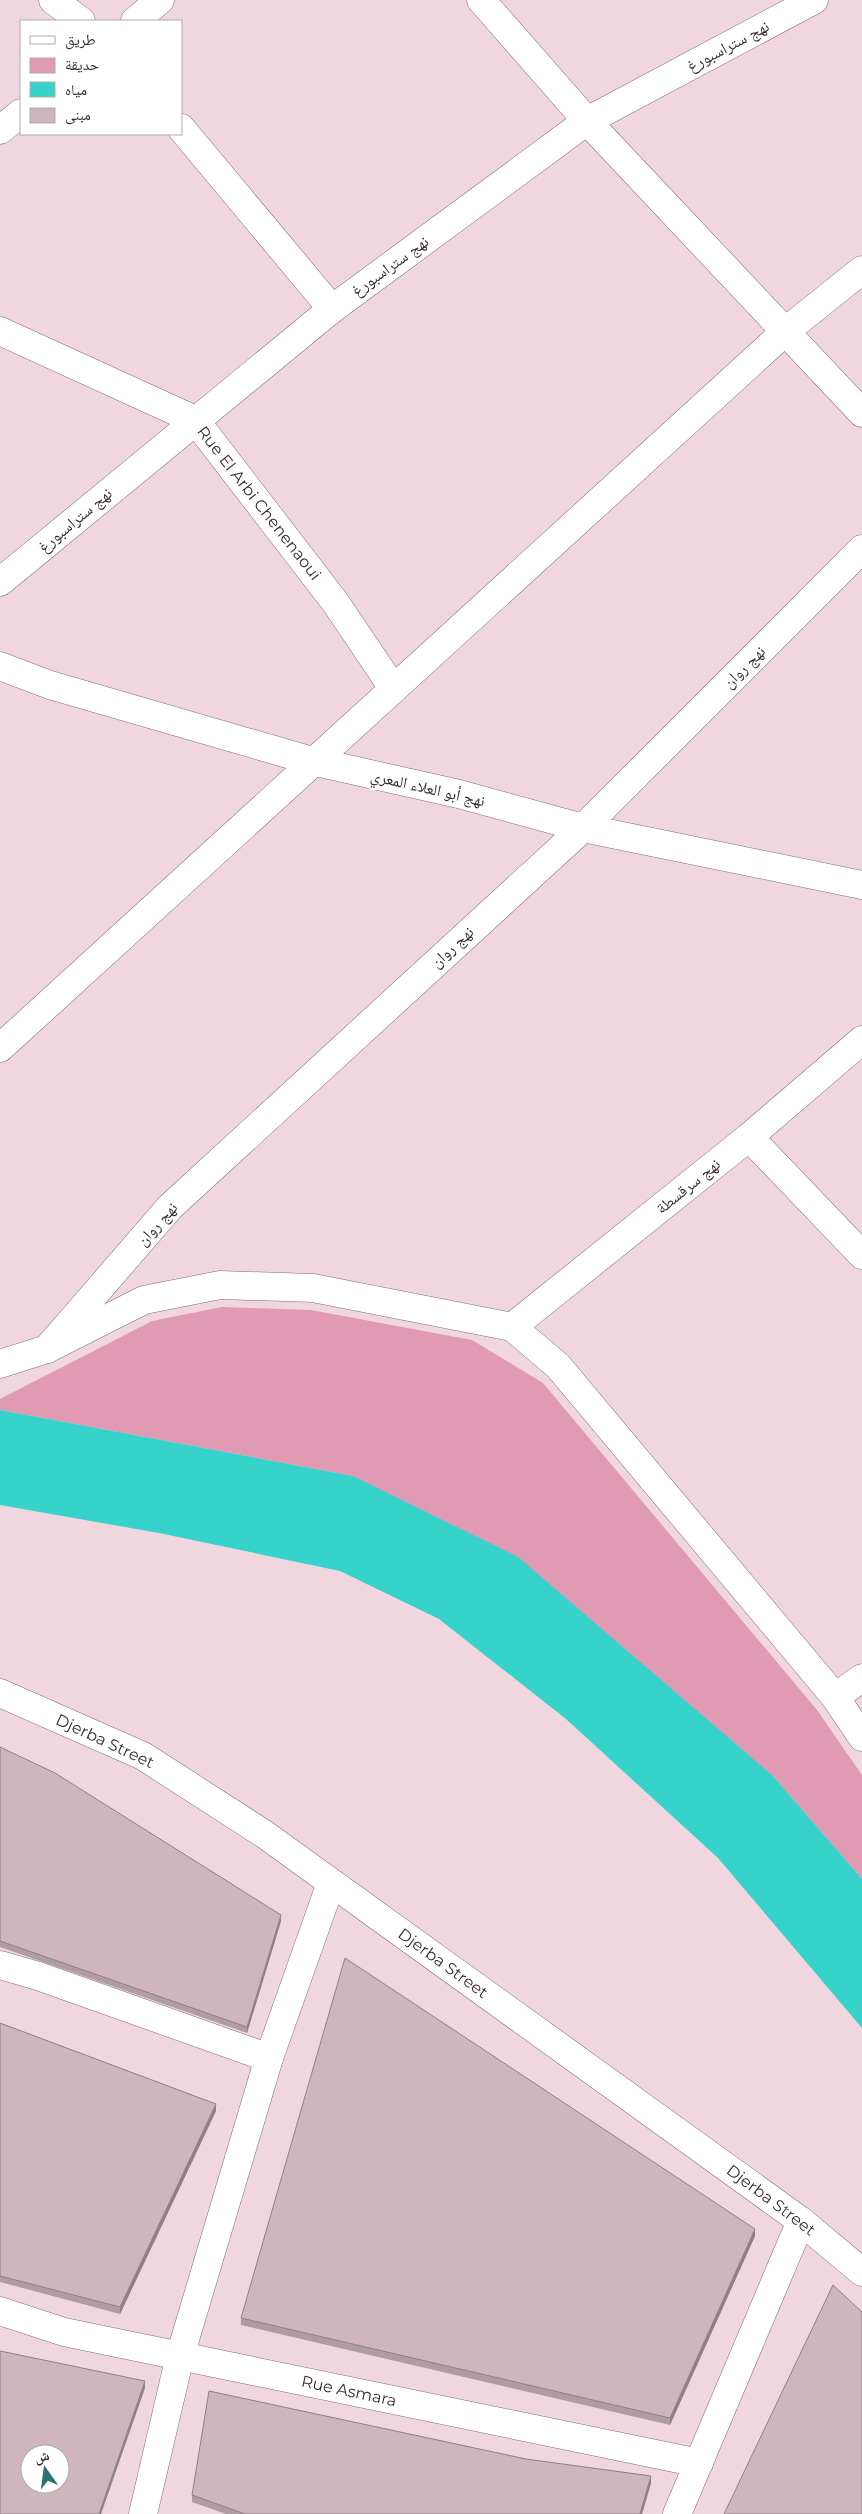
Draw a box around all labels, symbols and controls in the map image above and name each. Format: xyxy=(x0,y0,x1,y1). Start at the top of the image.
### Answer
street label: نهج ستراسبورغ xyxy=(684,16,773,76)
legend xyxy=(20,20,182,135)
text: طريق xyxy=(65,30,96,50)
text: حديقة xyxy=(65,55,100,74)
text: مياه xyxy=(65,80,87,99)
text: مبنى xyxy=(65,105,91,125)
street label: نهج ستراسبورغ xyxy=(348,232,433,301)
street label: Rue El Arbi Chenenaoui xyxy=(193,422,325,584)
street label: نهج ستراسبورغ xyxy=(34,484,116,557)
street label: نهج روان xyxy=(719,642,770,693)
street label: نهج أبو العلاء المعري xyxy=(368,766,487,813)
street label: نهج روان xyxy=(426,922,478,972)
street label: نهج سرقسطة xyxy=(652,1154,725,1218)
street label: نهج روان xyxy=(132,1198,182,1250)
street label: Djerba Street xyxy=(53,1710,158,1772)
street label: Djerba Street xyxy=(394,1924,492,2002)
street label: Djerba Street xyxy=(723,2160,820,2240)
street label: Rue Asmara xyxy=(300,2372,398,2410)
north arrow xyxy=(20,2444,70,2494)
text: ش xyxy=(32,2446,51,2467)

